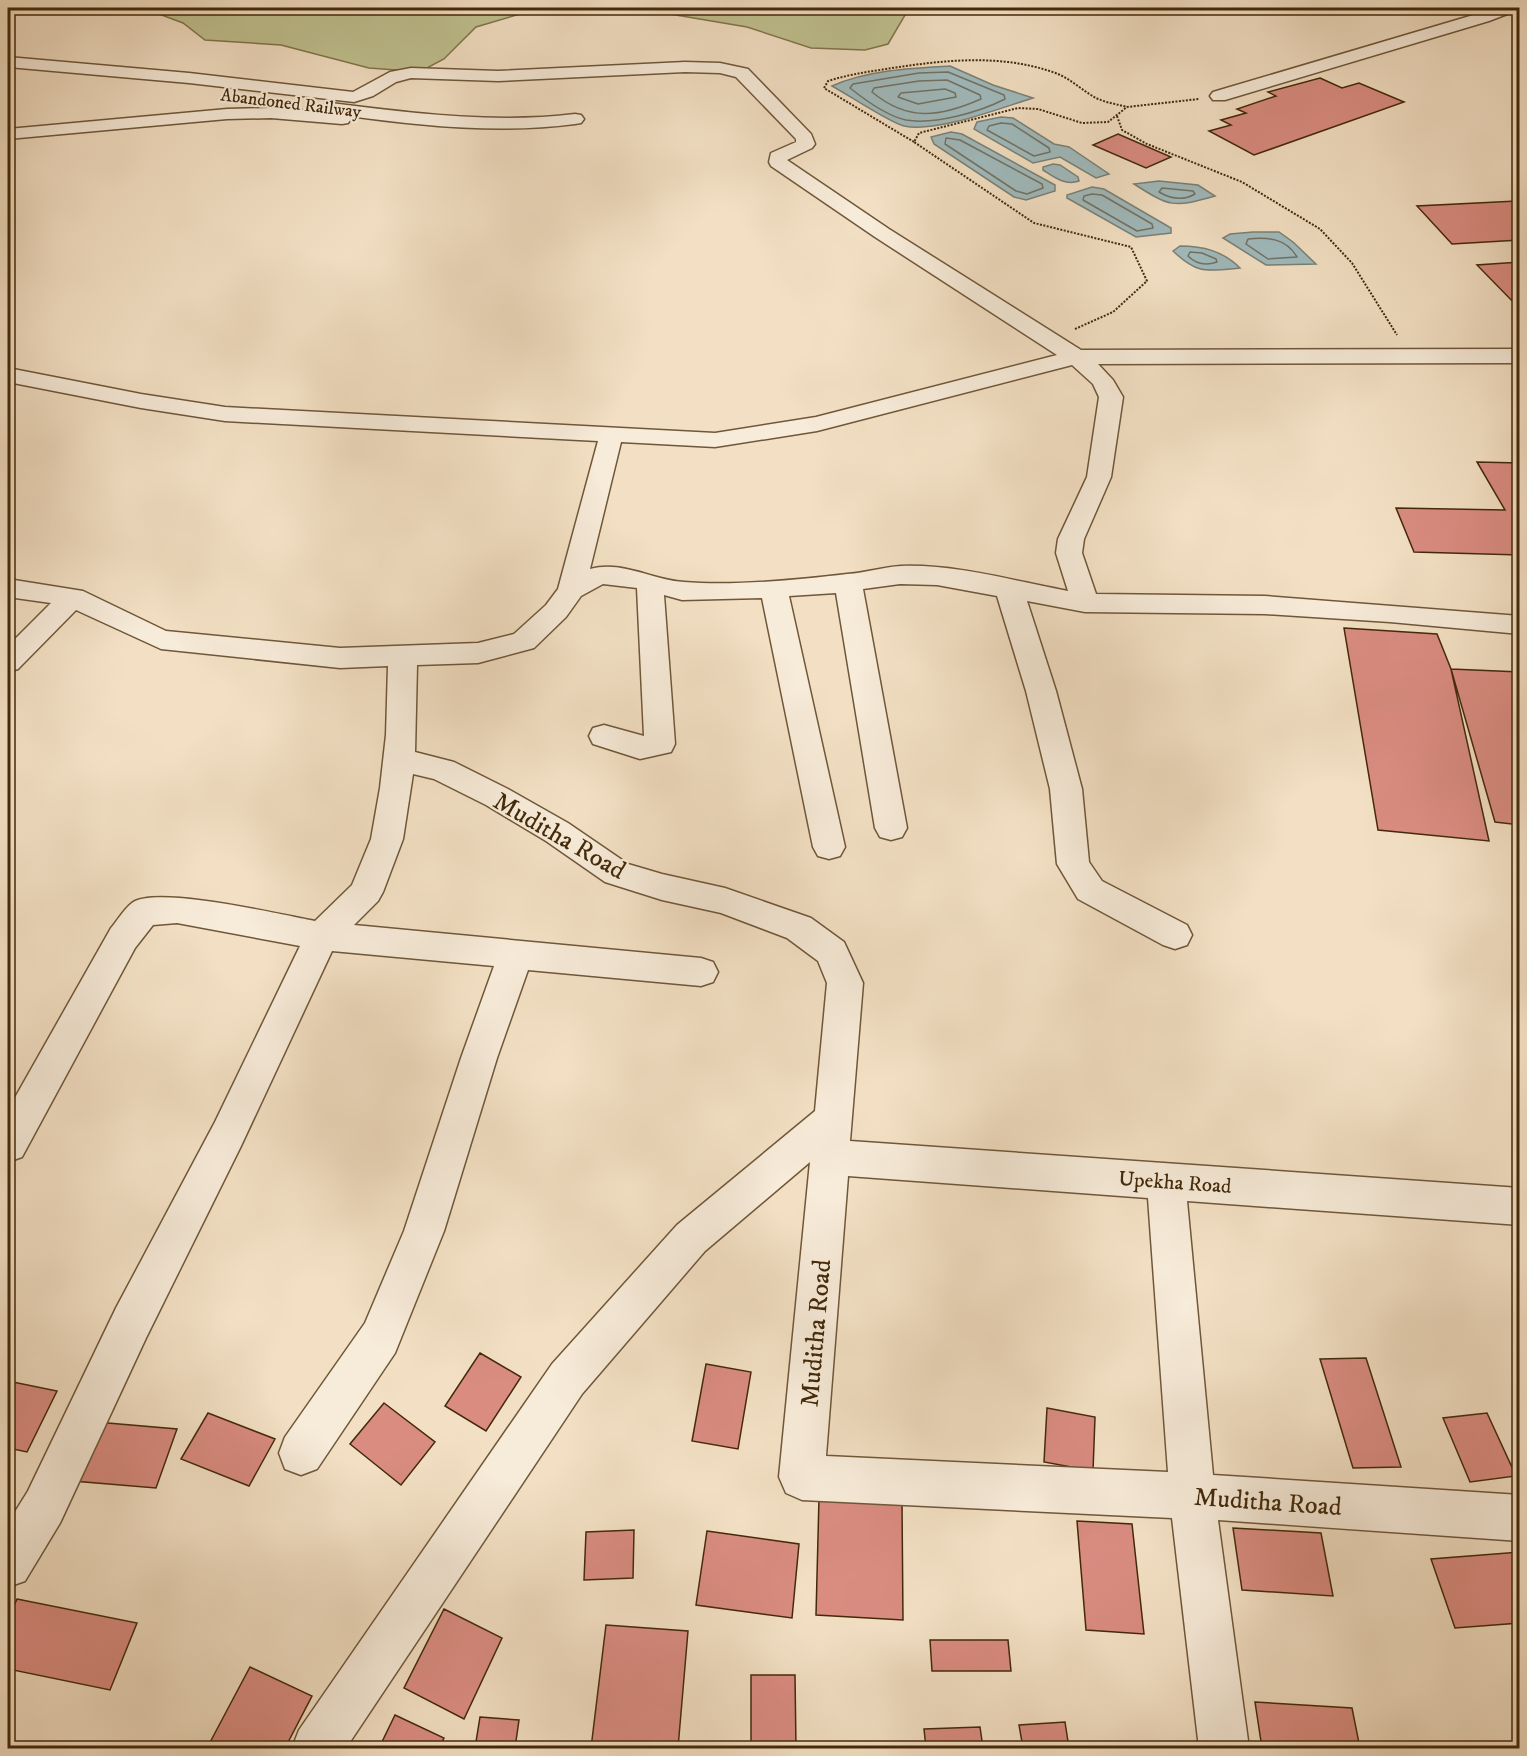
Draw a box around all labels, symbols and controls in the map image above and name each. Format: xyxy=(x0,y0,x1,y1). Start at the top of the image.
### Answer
street label: Abandoned Railway xyxy=(219,84,363,124)
street label: Muditha Road xyxy=(487,785,632,888)
street label: Upekha Road xyxy=(1117,1166,1233,1200)
street label: Muditha Road xyxy=(794,1258,839,1408)
street label: Muditha Road xyxy=(1193,1481,1343,1524)

